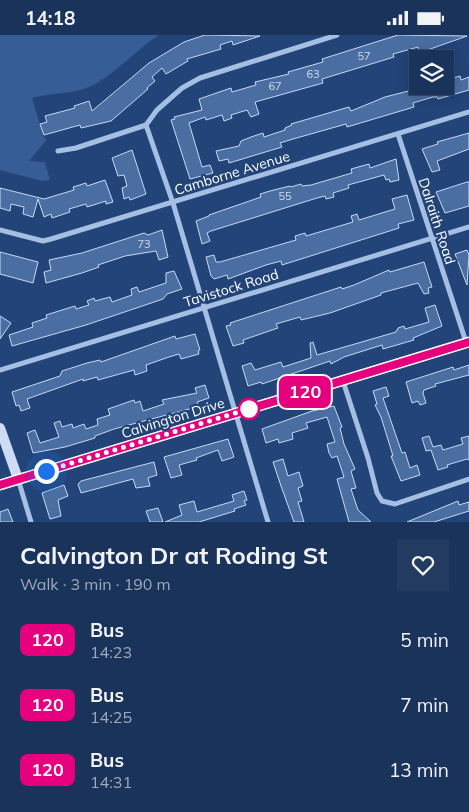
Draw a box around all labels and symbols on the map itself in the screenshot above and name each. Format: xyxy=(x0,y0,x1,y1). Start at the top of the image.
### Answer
house number: 57 xyxy=(357,49,371,63)
house number: 63 xyxy=(306,67,320,81)
house number: 67 xyxy=(268,79,282,93)
street label: Camborne Avenue xyxy=(172,147,292,199)
street label: Dalraith Road xyxy=(415,175,459,267)
house number: 55 xyxy=(278,189,292,203)
house number: 73 xyxy=(137,237,151,251)
street label: Tavistock Road xyxy=(181,265,281,311)
line badge: 120 xyxy=(276,376,334,408)
street label: Calvington Drive xyxy=(119,394,227,442)
unlabelled marker xyxy=(238,398,260,420)
your location xyxy=(34,459,59,484)

